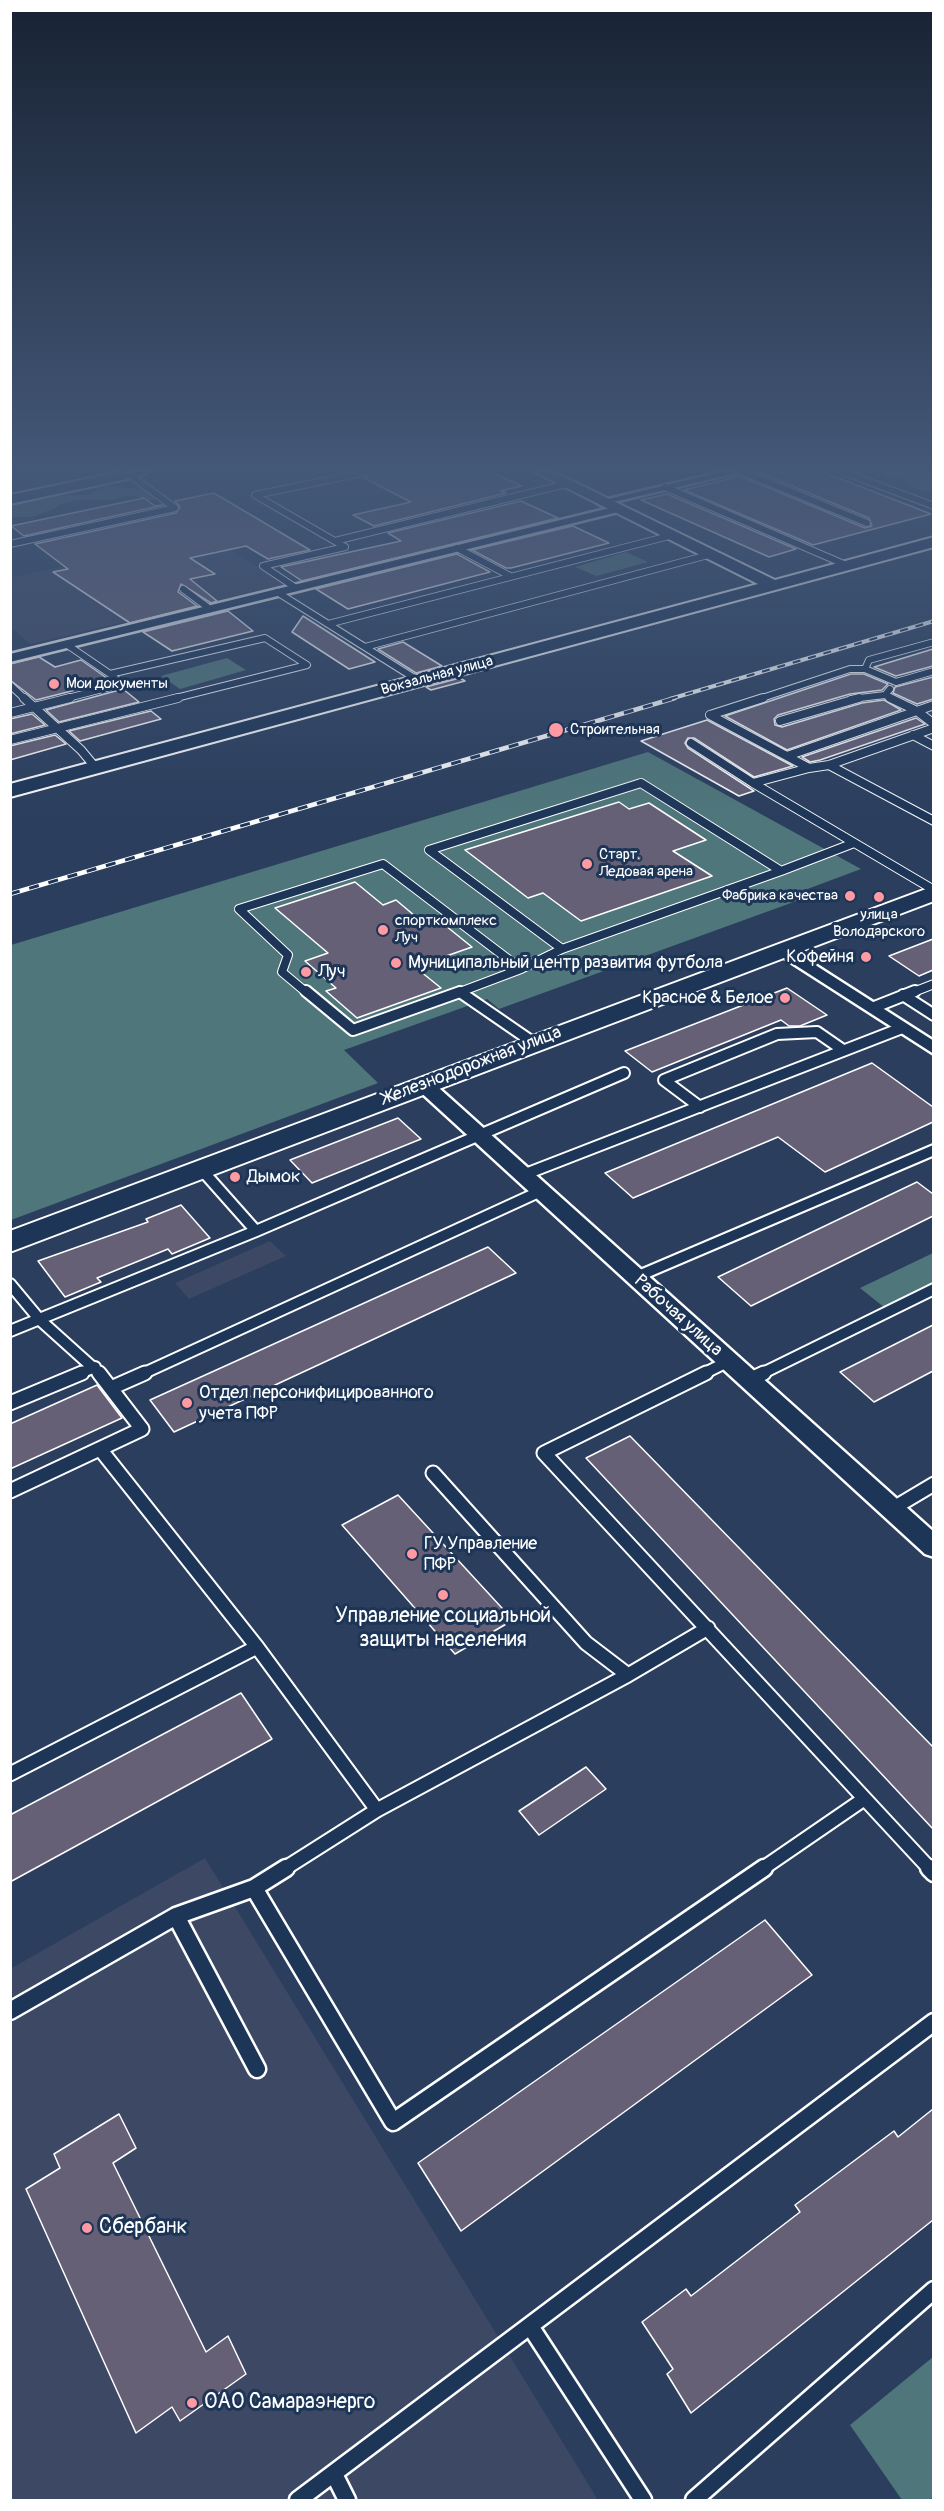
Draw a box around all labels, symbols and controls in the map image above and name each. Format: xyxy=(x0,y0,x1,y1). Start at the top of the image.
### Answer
street label: Вокзальная улица xyxy=(379,652,495,700)
place label: Мои документы xyxy=(66,675,168,693)
marker: Мои документы xyxy=(47,677,61,691)
marker: Строительная xyxy=(547,721,565,739)
place label: Строительная xyxy=(570,721,660,739)
place label: Старт. Ледовая арена xyxy=(599,846,693,881)
marker: Старт. Ледовая арена xyxy=(580,857,594,871)
place label: Фабрика качества xyxy=(722,887,838,905)
marker: Фабрика качества xyxy=(843,889,857,903)
marker: улица Володарского xyxy=(872,890,886,904)
place label: улица Володарского xyxy=(833,906,925,941)
place label: спорткомплекс Луч xyxy=(395,912,497,947)
marker: спорткомплекс Луч xyxy=(376,923,390,937)
place label: Кофейня xyxy=(786,946,854,968)
marker: Кофейня xyxy=(859,950,873,964)
place label: Муниципальный центр развития футбола xyxy=(408,952,723,974)
marker: Муниципальный центр развития футбола xyxy=(389,956,403,970)
place label: Луч xyxy=(318,961,346,983)
marker: Луч xyxy=(299,965,313,979)
place label: Красное & Белое xyxy=(642,987,773,1009)
marker: Красное & Белое xyxy=(778,991,792,1005)
street label: Железнодорожная улица xyxy=(379,1022,565,1110)
place label: Дымок xyxy=(247,1166,300,1188)
marker: Дымок xyxy=(228,1170,242,1184)
street label: Рабочая улица xyxy=(629,1271,727,1361)
place label: Отдел персонифицированного учета ПФР xyxy=(199,1382,434,1424)
marker: Отдел персонифицированного учета ПФР xyxy=(180,1396,194,1410)
place label: ГУ Управление ПФР xyxy=(424,1533,537,1576)
marker: ГУ Управление ПФР xyxy=(405,1547,419,1561)
marker: Управление социальной защиты населения xyxy=(436,1588,450,1602)
place label: Управление социальной защиты населения xyxy=(335,1604,551,1654)
place label: Сбербанк xyxy=(99,2215,187,2241)
marker: Сбербанк xyxy=(80,2221,94,2235)
place label: ОАО Самараэнерго xyxy=(204,2390,375,2416)
marker: ОАО Самараэнерго xyxy=(185,2396,199,2410)

